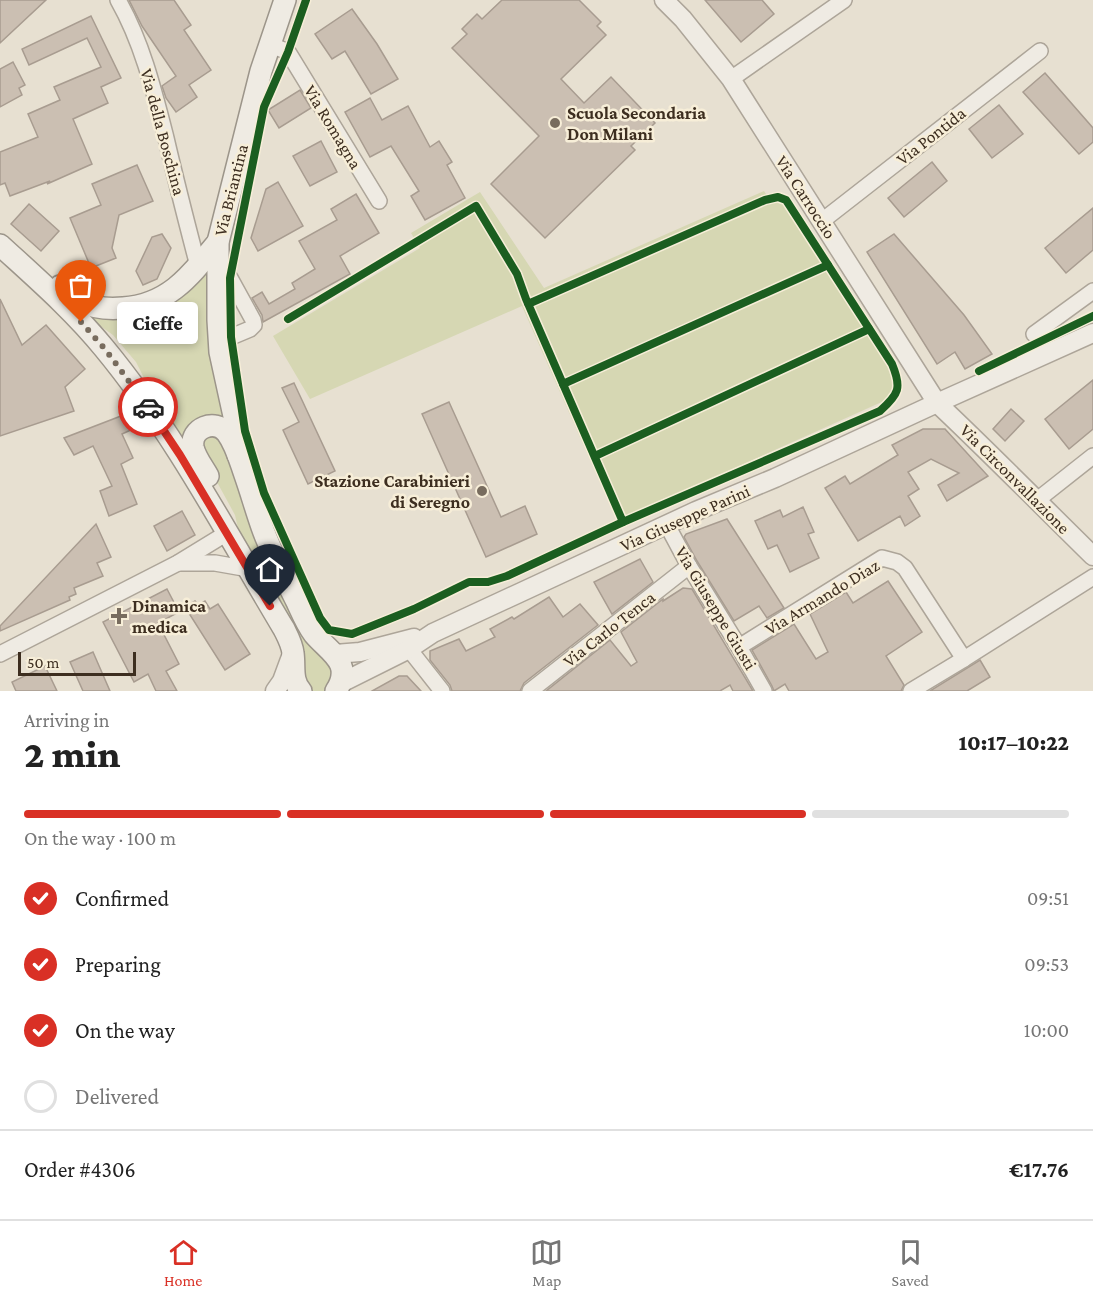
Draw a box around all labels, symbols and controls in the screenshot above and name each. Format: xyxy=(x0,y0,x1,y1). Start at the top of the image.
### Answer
street label: Via della Boschina xyxy=(136,66,190,198)
street label: Via Romagna xyxy=(300,81,366,173)
place label: Scuola Secondaria Don Milani xyxy=(567,103,706,144)
street label: Via Pontida xyxy=(892,103,970,169)
marker: Scuola Secondaria Don Milani xyxy=(548,116,562,130)
street label: Via Briantina xyxy=(210,142,252,238)
street label: Via Carroccio xyxy=(772,152,840,242)
pin xyxy=(55,260,106,322)
icon: bag xyxy=(64,269,97,302)
callout: Cieffe xyxy=(117,301,198,343)
text: Cieffe xyxy=(132,312,183,334)
courier xyxy=(118,377,178,437)
icon: car xyxy=(132,391,165,424)
street label: Via Circonvallazione xyxy=(956,420,1074,538)
place label: Stazione Carabinieri di Seregno xyxy=(314,471,471,512)
street label: Via Giuseppe Parini xyxy=(617,480,753,556)
marker: Stazione Carabinieri di Seregno xyxy=(475,484,489,498)
street label: Via Giuseppe Giusti xyxy=(671,543,761,674)
pin xyxy=(244,544,295,606)
icon: home xyxy=(253,553,286,586)
street label: Via Armando Diaz xyxy=(761,555,883,639)
street label: Via Carlo Tenca xyxy=(559,587,659,671)
place label: Dinamica medica xyxy=(132,596,206,637)
marker: Dinamica medica xyxy=(110,607,128,625)
scale bar xyxy=(18,649,136,676)
text: 50 m xyxy=(27,654,59,671)
text: Arriving in xyxy=(24,709,109,731)
text: 10:17–10:22 xyxy=(958,730,1069,755)
text: 2 min xyxy=(24,732,120,775)
text: On the way · 100 m xyxy=(24,827,176,849)
icon: check xyxy=(24,882,57,915)
text: Confirmed xyxy=(75,886,169,911)
text: 09:51 xyxy=(1027,887,1069,909)
icon: check xyxy=(24,948,57,981)
text: Preparing xyxy=(75,952,161,977)
text: 09:53 xyxy=(1024,953,1069,975)
icon: check xyxy=(24,1014,57,1047)
text: On the way xyxy=(75,1018,175,1043)
text: 10:00 xyxy=(1024,1019,1069,1041)
text: Delivered xyxy=(75,1084,159,1109)
text: Order #4306 xyxy=(24,1157,136,1182)
text: €17.76 xyxy=(1009,1157,1069,1182)
tab: Home xyxy=(164,1236,202,1289)
tab: Map xyxy=(530,1236,563,1289)
tab: Saved xyxy=(891,1236,929,1289)

